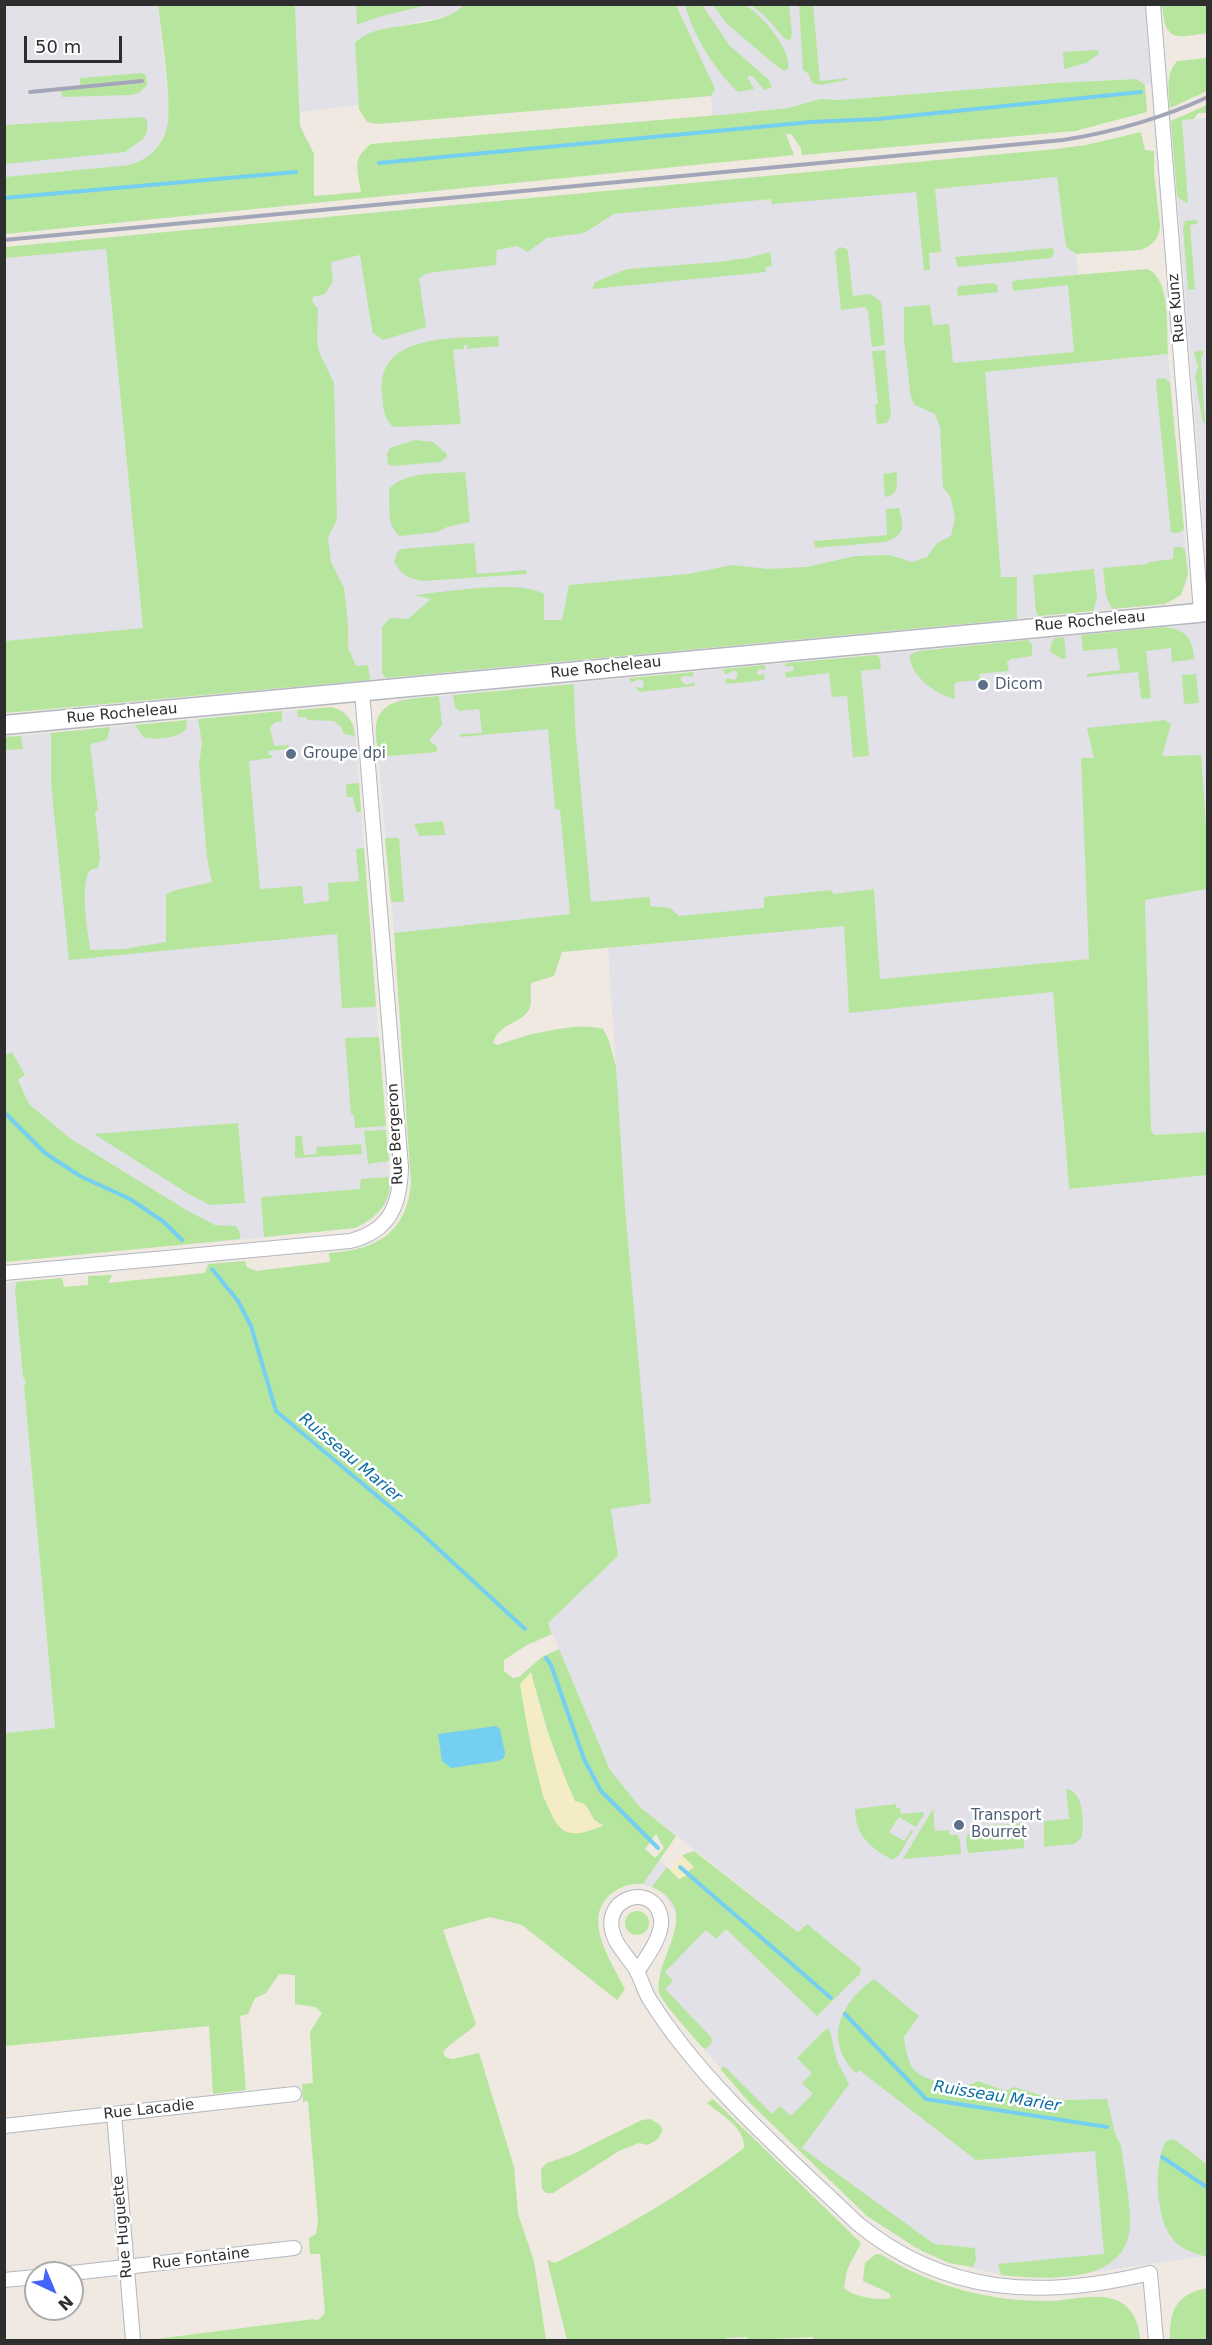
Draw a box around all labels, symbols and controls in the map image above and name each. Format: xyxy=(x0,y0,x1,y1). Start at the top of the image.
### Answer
scale bar xyxy=(27,24,124,62)
text: 50 m xyxy=(35,36,81,57)
street label: Rue Kunz xyxy=(1165,273,1189,343)
street label: Rue Rocheleau xyxy=(1034,608,1146,636)
street label: Rue Rocheleau xyxy=(550,653,662,683)
place label: Dicom xyxy=(995,676,1043,694)
marker: Dicom xyxy=(976,678,990,692)
street label: Rue Rocheleau xyxy=(66,700,178,728)
place label: Groupe dpi xyxy=(303,745,386,763)
marker: Groupe dpi xyxy=(284,747,298,761)
street label: Rue Bergeron xyxy=(384,1083,408,1185)
water label: Ruisseau Marier xyxy=(295,1409,405,1507)
place label: Transport Bourret xyxy=(971,1807,1041,1842)
marker: Transport Bourret xyxy=(952,1818,966,1832)
water label: Ruisseau Marier xyxy=(932,2077,1062,2117)
street label: Rue Lacadie xyxy=(103,2096,195,2124)
street label: Rue Huguette xyxy=(110,2175,136,2279)
street label: Rue Fontaine xyxy=(151,2244,251,2274)
north arrow xyxy=(24,2261,84,2321)
text: N xyxy=(54,2291,77,2314)

